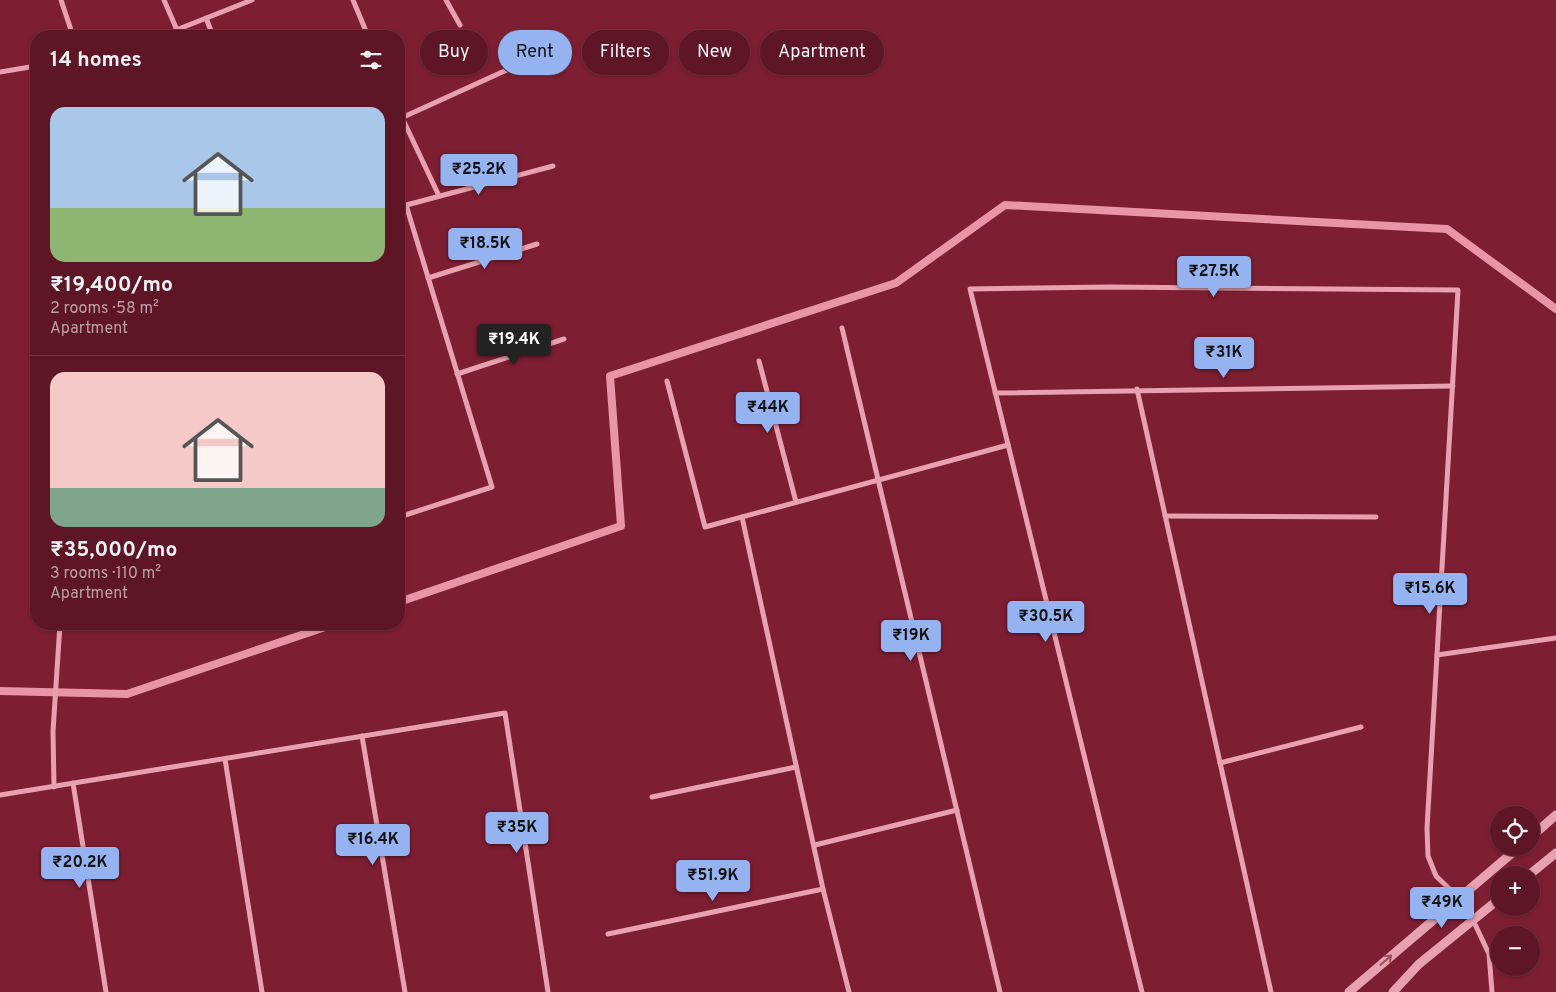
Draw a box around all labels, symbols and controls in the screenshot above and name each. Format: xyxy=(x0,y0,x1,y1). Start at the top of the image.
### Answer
chip: Buy xyxy=(420,30,488,75)
chip: Rent xyxy=(498,30,572,75)
chip: Filters xyxy=(582,30,669,75)
chip: New xyxy=(679,30,750,75)
chip: Apartment xyxy=(760,30,884,75)
icon: filters xyxy=(357,46,385,74)
text: 14 homes xyxy=(50,47,142,74)
icon: home xyxy=(173,139,263,229)
pin: ₹25.2K xyxy=(438,154,520,196)
text: ₹25.2K xyxy=(451,160,507,180)
pin: ₹18.5K xyxy=(444,228,526,270)
text: ₹18.5K xyxy=(459,234,511,254)
pin: ₹27.5K xyxy=(1173,256,1255,298)
text: ₹27.5K xyxy=(1188,262,1240,282)
text: ₹19,400/mo xyxy=(50,272,173,299)
text: 2 rooms · 58 m² xyxy=(50,299,159,319)
text: Apartment xyxy=(50,319,128,339)
pin: ₹19.4K xyxy=(473,324,555,366)
text: ₹19.4K xyxy=(488,330,540,350)
pin: ₹31K xyxy=(1194,336,1254,379)
text: ₹31K xyxy=(1205,343,1243,363)
pin: ₹44K xyxy=(738,392,798,434)
text: ₹44K xyxy=(747,398,789,418)
icon: home xyxy=(173,405,263,495)
text: ₹35,000/mo xyxy=(50,537,177,564)
text: 3 rooms · 110 m² xyxy=(50,564,161,584)
pin: ₹15.6K xyxy=(1389,572,1471,615)
text: ₹15.6K xyxy=(1404,579,1456,599)
text: Apartment xyxy=(50,584,128,604)
pin: ₹30.5K xyxy=(1005,600,1087,643)
text: ₹30.5K xyxy=(1018,607,1074,627)
pin: ₹19K xyxy=(881,620,941,662)
text: ₹19K xyxy=(892,626,930,646)
map controls xyxy=(1490,806,1540,976)
button: locate xyxy=(1490,806,1540,856)
pin: ₹35K xyxy=(487,812,547,854)
text: ₹35K xyxy=(496,818,538,838)
pin: ₹16.4K xyxy=(332,824,414,866)
text: ₹16.4K xyxy=(347,830,399,850)
pin: ₹20.2K xyxy=(39,846,121,889)
text: ₹20.2K xyxy=(52,853,108,873)
pin: ₹51.9K xyxy=(672,860,754,902)
text: ₹51.9K xyxy=(687,866,739,886)
button: + xyxy=(1490,866,1540,916)
pin: ₹49K xyxy=(1412,886,1472,929)
text: ₹49K xyxy=(1421,893,1463,913)
button: − xyxy=(1490,926,1540,976)
one-way arrow xyxy=(1380,955,1393,966)

